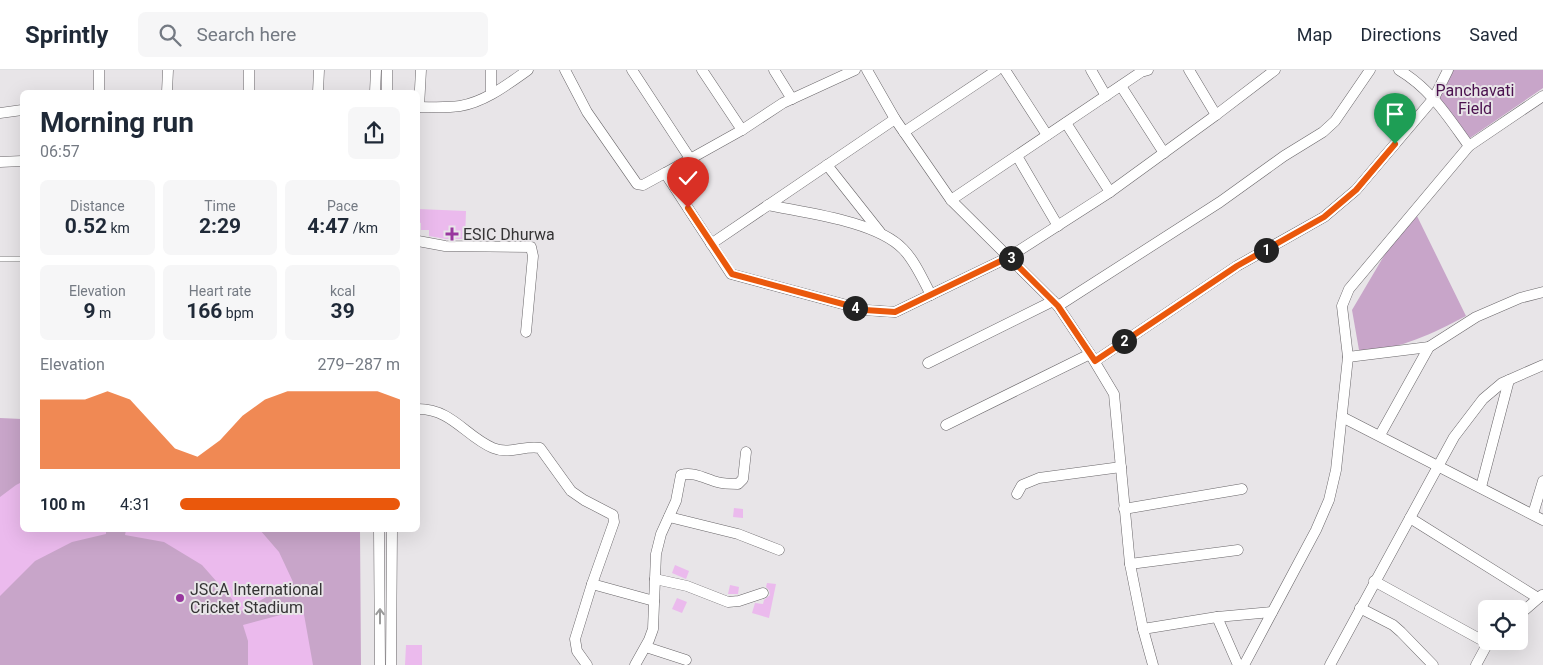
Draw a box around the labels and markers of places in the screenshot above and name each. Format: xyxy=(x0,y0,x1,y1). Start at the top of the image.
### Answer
pin xyxy=(1374,93,1416,144)
pin xyxy=(667,157,709,208)
place label: ESIC Dhurwa xyxy=(463,225,555,244)
marker: ESIC Dhurwa xyxy=(445,227,459,241)
pin: 1 xyxy=(1254,238,1278,262)
pin: 3 xyxy=(998,246,1024,270)
pin: 4 xyxy=(842,296,868,320)
pin: 2 xyxy=(1112,328,1136,354)
place label: JSCA International Cricket Stadium xyxy=(190,580,323,617)
marker: JSCA International Cricket Stadium xyxy=(174,592,186,604)

